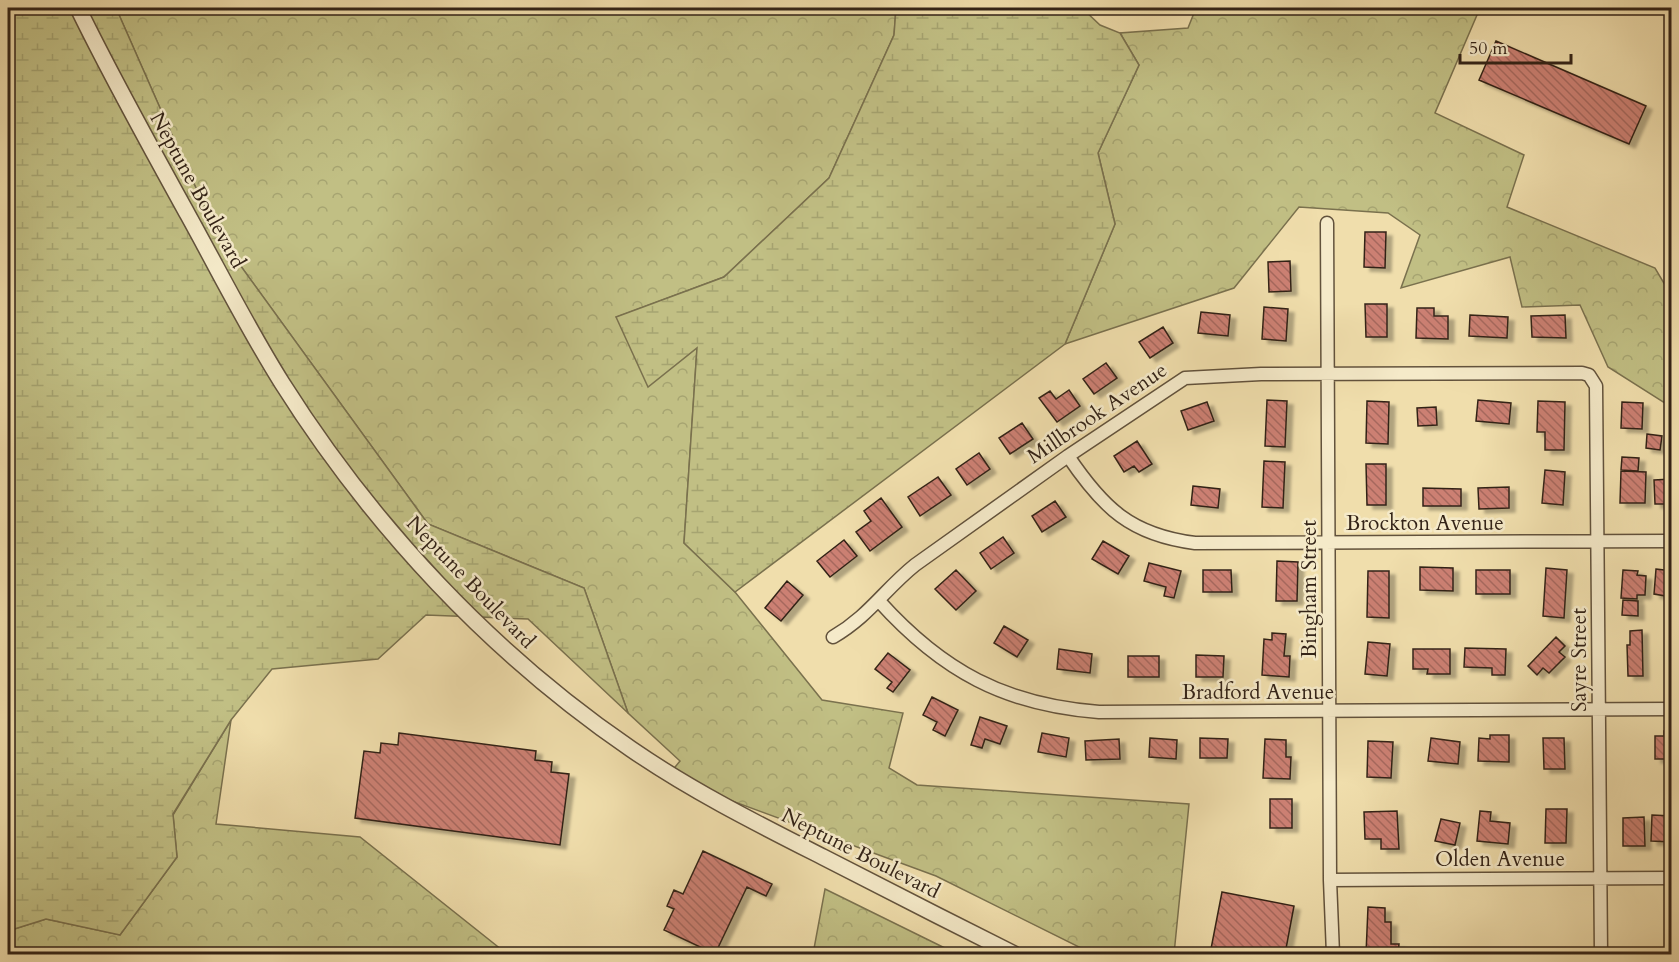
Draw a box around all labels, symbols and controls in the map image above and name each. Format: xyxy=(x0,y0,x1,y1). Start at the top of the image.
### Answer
scale bar xyxy=(1460,27,1571,65)
text: 50 m xyxy=(1469,36,1508,61)
street label: Neptune Boulevard xyxy=(143,107,253,274)
street label: Millbrook Avenue xyxy=(1022,356,1173,471)
street label: Brockton Avenue xyxy=(1346,509,1504,538)
street label: Neptune Boulevard xyxy=(400,510,542,655)
street label: Bingham Street xyxy=(1295,519,1324,658)
street label: Sayre Street xyxy=(1565,608,1594,712)
street label: Bradford Avenue xyxy=(1182,678,1334,707)
street label: Neptune Boulevard xyxy=(776,801,945,906)
street label: Olden Avenue xyxy=(1435,845,1565,874)

